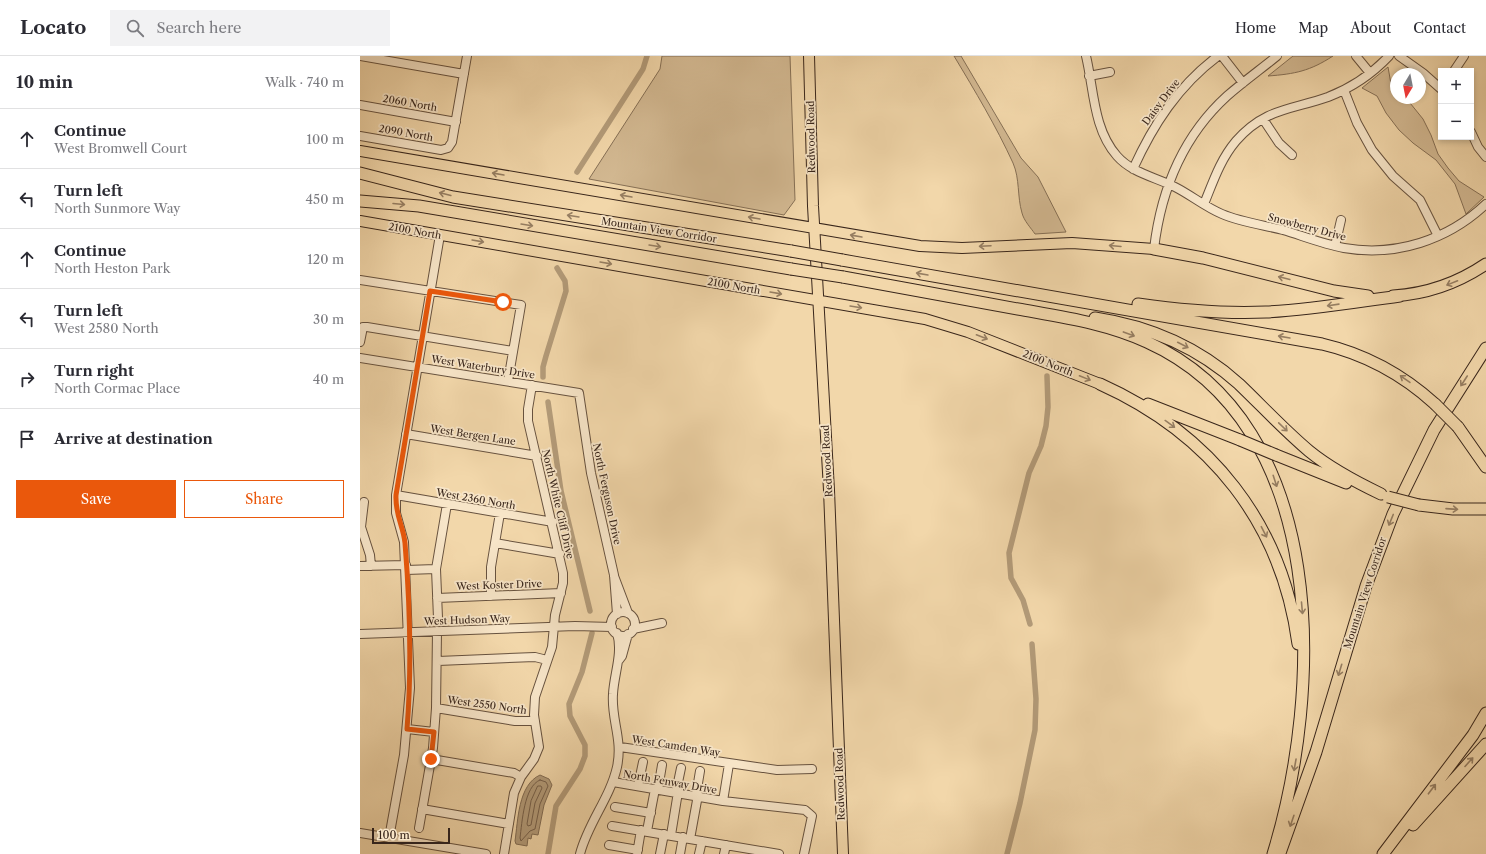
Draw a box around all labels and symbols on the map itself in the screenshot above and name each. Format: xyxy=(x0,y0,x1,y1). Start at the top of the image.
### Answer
north arrow xyxy=(1390,68,1426,104)
street label: Daisy Drive xyxy=(1139,76,1183,128)
street label: 2060 North xyxy=(382,92,439,114)
street label: Redwood Road xyxy=(804,101,818,173)
street label: 2090 North xyxy=(378,122,435,144)
one-way arrow xyxy=(492,170,505,178)
one-way arrow xyxy=(439,190,452,198)
one-way arrow xyxy=(620,192,633,200)
one-way arrow xyxy=(392,201,405,208)
street label: Snowberry Drive xyxy=(1267,210,1348,244)
one-way arrow xyxy=(567,212,580,220)
street label: Mountain View Corridor xyxy=(600,214,719,246)
one-way arrow xyxy=(748,214,761,222)
street label: 2100 North xyxy=(388,220,443,242)
one-way arrow xyxy=(520,221,533,229)
one-way arrow xyxy=(850,232,863,240)
one-way arrow xyxy=(471,238,484,246)
one-way arrow xyxy=(648,242,661,250)
one-way arrow xyxy=(1109,242,1122,249)
one-way arrow xyxy=(979,243,992,250)
one-way arrow xyxy=(599,260,612,268)
one-way arrow xyxy=(916,269,929,277)
one-way arrow xyxy=(1277,274,1290,282)
street label: 2100 North xyxy=(707,275,762,297)
one-way arrow xyxy=(1446,279,1458,287)
one-way arrow xyxy=(769,289,782,297)
route start xyxy=(494,293,512,311)
one-way arrow xyxy=(1327,301,1340,309)
one-way arrow xyxy=(849,303,862,311)
one-way arrow xyxy=(1122,331,1134,339)
one-way arrow xyxy=(1277,332,1290,340)
one-way arrow xyxy=(976,334,988,342)
one-way arrow xyxy=(1176,342,1188,350)
street label: 2100 North xyxy=(1021,347,1076,379)
street label: West Waterbury Drive xyxy=(429,352,536,382)
one-way arrow xyxy=(1078,375,1090,383)
one-way arrow xyxy=(1400,375,1411,383)
one-way arrow xyxy=(1460,375,1468,386)
one-way arrow xyxy=(1164,420,1175,428)
street label: West Bergen Lane xyxy=(428,422,517,448)
one-way arrow xyxy=(1278,422,1288,432)
street label: Redwood Road xyxy=(819,424,835,498)
street label: North Ferguson Drive xyxy=(590,442,624,546)
street label: North White Cliff Drive xyxy=(539,448,577,560)
one-way arrow xyxy=(1271,475,1279,487)
street label: West 2360 North xyxy=(434,485,517,513)
one-way arrow xyxy=(1445,505,1458,512)
one-way arrow xyxy=(1386,514,1394,526)
one-way arrow xyxy=(1260,525,1268,537)
street label: Mountain View Corridor xyxy=(1341,535,1389,651)
street label: West Koster Drive xyxy=(455,577,543,593)
one-way arrow xyxy=(1298,601,1306,614)
street label: West Hudson Way xyxy=(423,612,511,628)
one-way arrow xyxy=(1336,663,1343,676)
street label: West 2550 North xyxy=(446,693,528,717)
street label: West Camden Way xyxy=(630,732,722,759)
street label: Redwood Road xyxy=(832,747,848,821)
route end xyxy=(422,750,440,768)
one-way arrow xyxy=(1465,757,1474,768)
one-way arrow xyxy=(1291,758,1299,771)
street label: North Fenway Drive xyxy=(622,767,718,797)
one-way arrow xyxy=(1428,784,1436,795)
one-way arrow xyxy=(1288,814,1296,826)
scale bar xyxy=(372,826,450,845)

